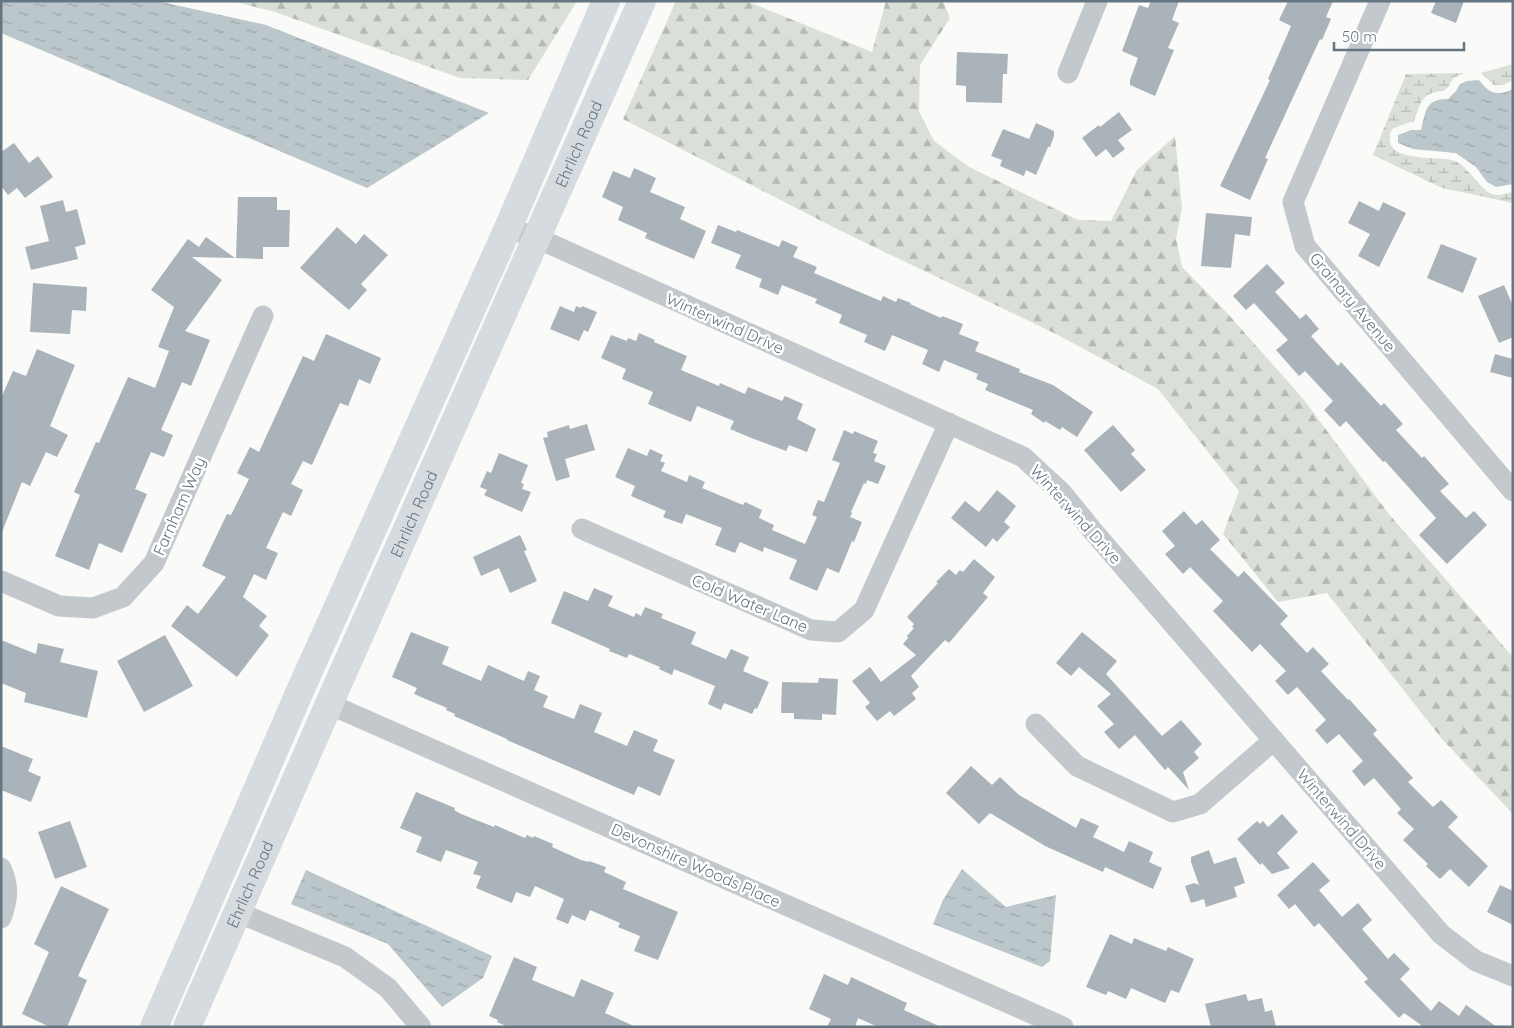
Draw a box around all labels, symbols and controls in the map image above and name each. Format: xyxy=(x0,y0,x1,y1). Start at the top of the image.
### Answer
scale bar xyxy=(1334,20,1464,52)
text: 50 m xyxy=(1342,27,1377,46)
street label: Ehrlich Road xyxy=(550,97,606,190)
street label: Grainary Avenue xyxy=(1306,248,1400,356)
street label: Winterwind Drive xyxy=(663,288,787,358)
street label: Farnham Way xyxy=(148,454,210,558)
street label: Winterwind Drive xyxy=(1026,460,1126,568)
street label: Ehrlich Road xyxy=(386,467,442,560)
street label: Cold Water Lane xyxy=(689,570,811,636)
street label: Winterwind Drive xyxy=(1293,765,1391,873)
street label: Devonshire Woods Place xyxy=(608,819,784,911)
street label: Ehrlich Road xyxy=(222,838,278,931)

